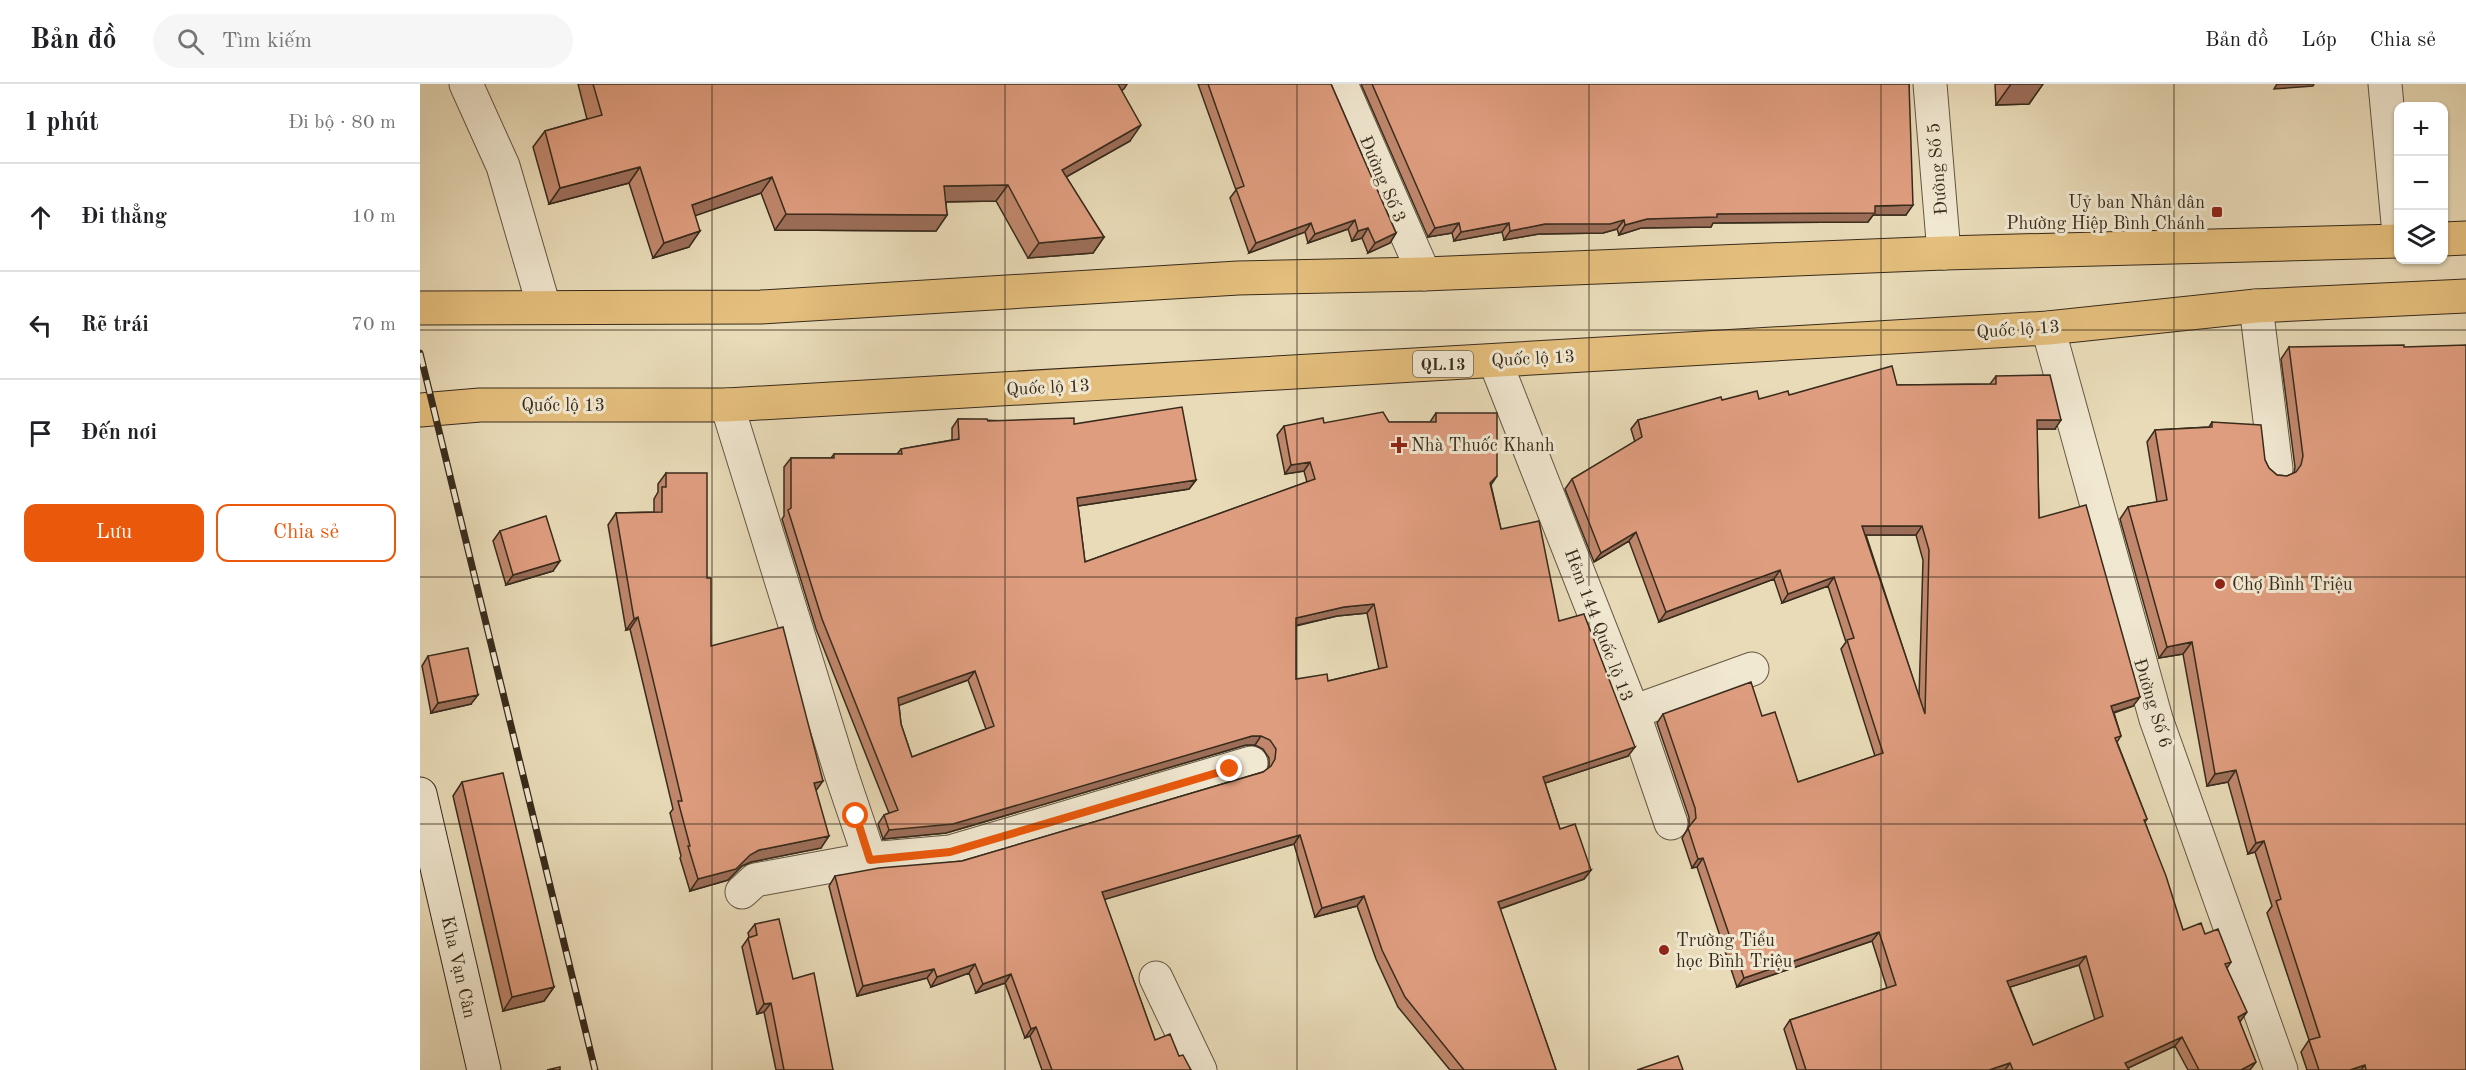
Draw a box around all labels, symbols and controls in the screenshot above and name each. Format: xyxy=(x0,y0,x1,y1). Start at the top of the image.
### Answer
search box xyxy=(153,14,573,68)
icon: search xyxy=(174,25,207,58)
text: Bản đồ xyxy=(30,27,117,55)
text: Tìm kiếm xyxy=(222,30,312,52)
text: Bản đồ xyxy=(2205,30,2268,51)
text: Lớp xyxy=(2301,30,2337,51)
text: Chia sẻ xyxy=(2370,30,2436,51)
map controls xyxy=(2394,102,2448,264)
button: + xyxy=(2394,102,2448,156)
text: 1 phút xyxy=(24,110,99,136)
text: Đi bộ · 80 m xyxy=(288,113,396,133)
street label: Đường Số 5 xyxy=(1924,122,1951,216)
street label: Đường Số 3 xyxy=(1356,133,1409,225)
button: − xyxy=(2394,156,2448,210)
place label: Uỷ ban Nhân dân Phường Hiệp Bình Chánh xyxy=(2006,194,2205,233)
icon: ahead xyxy=(24,201,57,234)
marker: Uỷ ban Nhân dân Phường Hiệp Bình Chánh xyxy=(2210,205,2224,219)
text: Đi thẳng xyxy=(81,206,167,228)
text: 10 m xyxy=(351,207,396,227)
button: layers xyxy=(2394,210,2448,264)
icon: left xyxy=(24,309,57,342)
text: Rẽ trái xyxy=(81,314,149,336)
text: 70 m xyxy=(351,315,396,335)
street label: Quốc lộ 13 xyxy=(1976,317,2060,342)
street label: Quốc lộ 13 xyxy=(1491,347,1575,370)
road number: QL.13 xyxy=(1413,351,1473,377)
street label: Quốc lộ 13 xyxy=(1006,376,1090,399)
street label: Quốc lộ 13 xyxy=(521,396,605,415)
icon: arrive xyxy=(24,417,57,450)
text: Đến nơi xyxy=(81,422,157,444)
place label: Nhà Thuốc Khanh xyxy=(1411,436,1555,455)
marker: Nhà Thuốc Khanh xyxy=(1392,438,1406,452)
button: Lưu xyxy=(24,504,204,562)
button: Chia sẻ xyxy=(216,504,396,562)
street label: Hẻm 144 Quốc lộ 13 xyxy=(1561,546,1636,704)
place label: Chợ Bình Triệu xyxy=(2232,576,2353,594)
marker: Chợ Bình Triệu xyxy=(2213,577,2227,591)
street label: Đường Số 6 xyxy=(2130,656,2175,750)
route end xyxy=(1216,755,1242,781)
route start xyxy=(842,802,868,828)
street label: Kha Vạn Cân xyxy=(437,914,479,1020)
place label: Trường Tiểu học Bình Triệu xyxy=(1676,930,1793,971)
marker: Trường Tiểu học Bình Triệu xyxy=(1657,943,1671,957)

